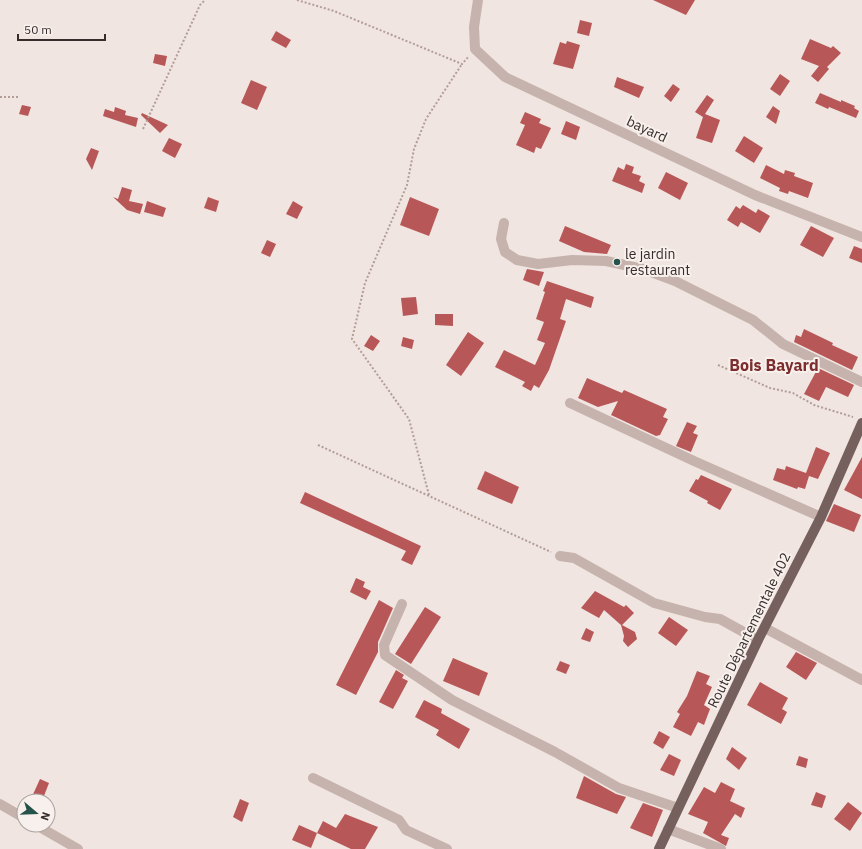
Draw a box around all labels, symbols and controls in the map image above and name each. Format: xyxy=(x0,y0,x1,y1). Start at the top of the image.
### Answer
scale bar xyxy=(18,16,105,42)
text: 50 m xyxy=(24,22,52,37)
street label: bayard xyxy=(624,112,670,146)
place label: le jardin restaurant xyxy=(625,245,690,279)
marker: le jardin restaurant xyxy=(612,257,622,267)
district label: Bois Bayard xyxy=(729,355,819,375)
street label: Route Départementale 402 xyxy=(703,549,795,711)
north arrow xyxy=(16,793,56,833)
text: N xyxy=(38,810,53,822)

